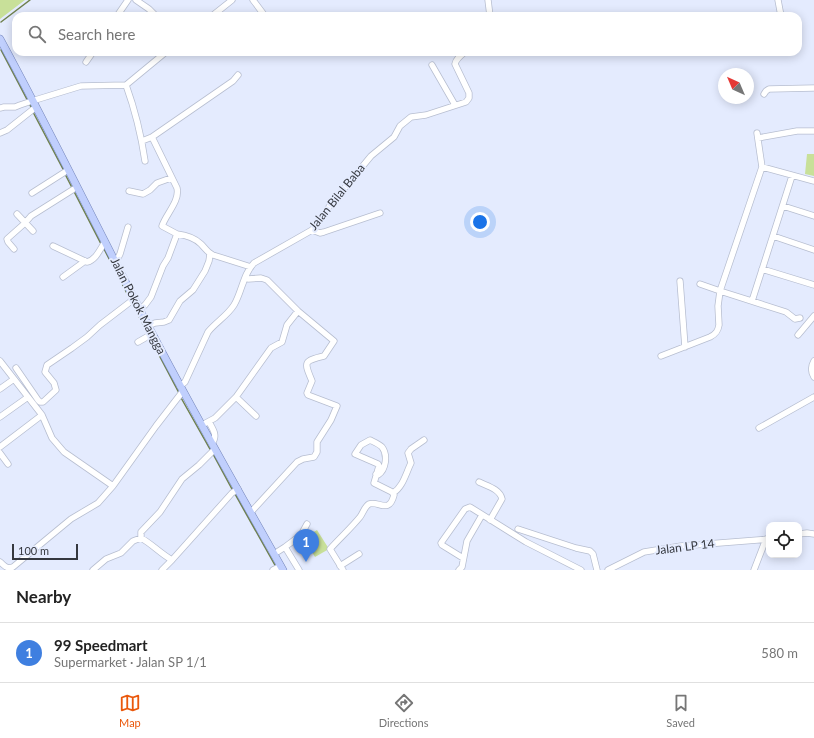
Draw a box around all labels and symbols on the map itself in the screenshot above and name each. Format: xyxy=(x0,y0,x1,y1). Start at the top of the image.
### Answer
north arrow xyxy=(718,68,754,104)
street label: Jalan Bilal Baba xyxy=(305,161,368,233)
your location xyxy=(470,212,490,232)
street label: Jalan Pokok Mangga xyxy=(108,255,169,357)
pin: 1 xyxy=(293,529,319,562)
street label: Jalan LP 14 xyxy=(655,535,715,558)
scale bar xyxy=(12,542,78,561)

